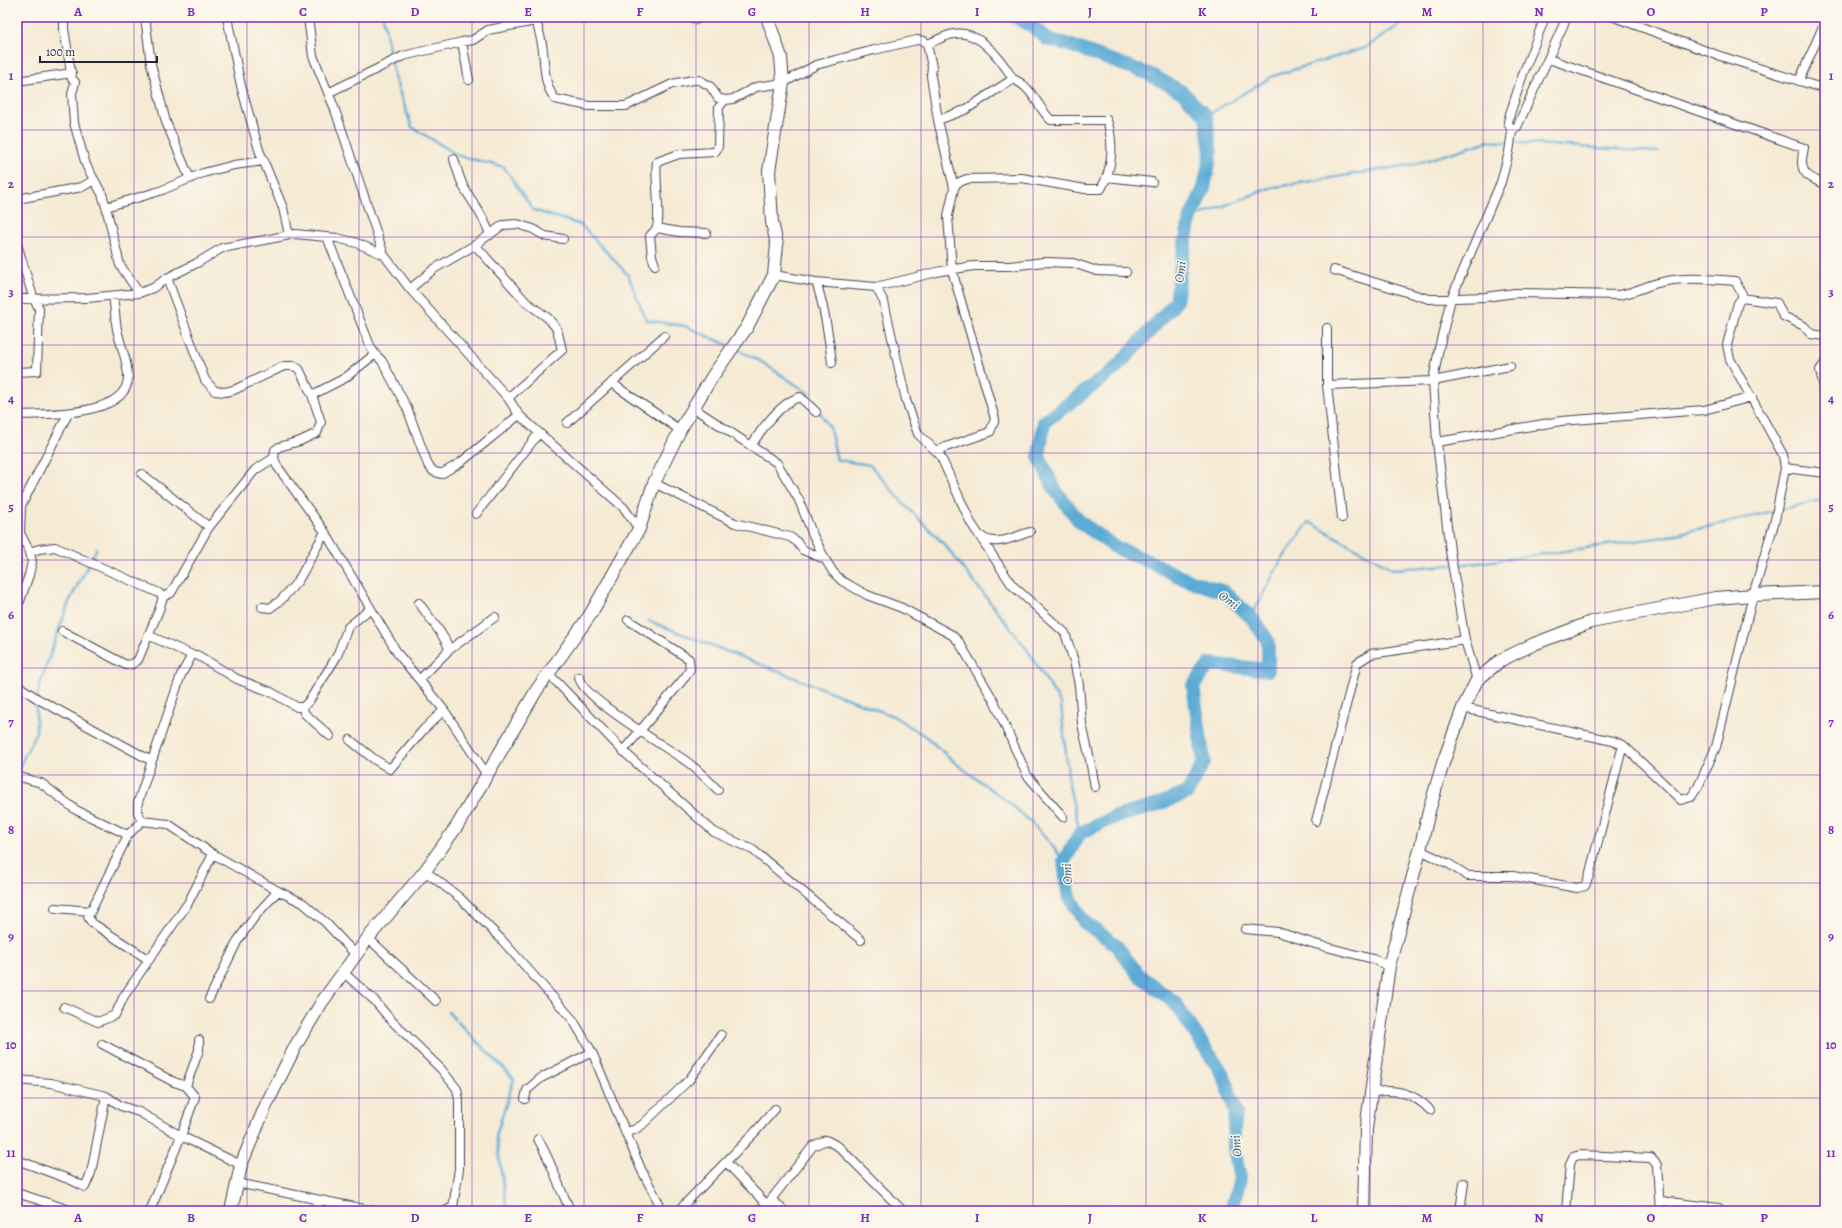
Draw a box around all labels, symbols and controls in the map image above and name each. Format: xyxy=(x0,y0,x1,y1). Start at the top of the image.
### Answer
text: A xyxy=(73,3,83,20)
text: B xyxy=(187,3,195,20)
text: C xyxy=(299,3,307,20)
text: D xyxy=(410,3,420,20)
text: E xyxy=(524,3,532,20)
text: F xyxy=(637,3,644,20)
text: G xyxy=(748,3,756,20)
text: H xyxy=(860,3,870,20)
text: I xyxy=(975,3,980,20)
text: J xyxy=(1088,3,1092,20)
text: K xyxy=(1198,3,1207,20)
text: L xyxy=(1311,3,1318,20)
text: M xyxy=(1422,3,1433,20)
text: N xyxy=(1534,3,1544,20)
text: O xyxy=(1647,3,1656,20)
text: P xyxy=(1760,3,1768,20)
scale bar xyxy=(40,38,157,64)
text: 100 m xyxy=(46,44,75,60)
text: 1 xyxy=(9,67,14,84)
text: 1 xyxy=(1829,67,1834,84)
text: 2 xyxy=(8,175,15,192)
text: 2 xyxy=(1828,175,1835,192)
water label: Omi xyxy=(1170,260,1190,284)
text: 3 xyxy=(8,283,14,300)
text: 3 xyxy=(1828,283,1834,300)
text: 4 xyxy=(8,390,14,407)
text: 4 xyxy=(1828,390,1834,407)
text: 5 xyxy=(8,498,14,515)
text: 5 xyxy=(1828,498,1834,515)
water label: Omi xyxy=(1215,587,1243,614)
text: 6 xyxy=(8,606,14,623)
text: 6 xyxy=(1828,606,1834,623)
text: 7 xyxy=(8,713,14,730)
text: 7 xyxy=(1828,713,1834,730)
text: 8 xyxy=(8,821,14,838)
text: 8 xyxy=(1828,821,1834,838)
water label: Omi xyxy=(1058,862,1076,885)
text: 9 xyxy=(8,928,14,945)
text: 9 xyxy=(1828,928,1834,945)
text: 10 xyxy=(5,1036,17,1053)
text: 10 xyxy=(1825,1036,1837,1053)
water label: Omi xyxy=(1227,1134,1245,1158)
text: 11 xyxy=(6,1144,16,1161)
text: 11 xyxy=(1826,1144,1836,1161)
text: A xyxy=(73,1209,83,1226)
text: B xyxy=(187,1209,195,1226)
text: C xyxy=(299,1209,307,1226)
text: D xyxy=(410,1209,420,1226)
text: E xyxy=(524,1209,532,1226)
text: F xyxy=(637,1209,644,1226)
text: G xyxy=(748,1209,756,1226)
text: H xyxy=(860,1209,870,1226)
text: I xyxy=(975,1209,980,1226)
text: J xyxy=(1088,1209,1092,1226)
text: K xyxy=(1198,1209,1207,1226)
text: L xyxy=(1311,1209,1318,1226)
text: M xyxy=(1422,1209,1433,1226)
text: N xyxy=(1534,1209,1544,1226)
text: O xyxy=(1647,1209,1656,1226)
text: P xyxy=(1760,1209,1768,1226)

